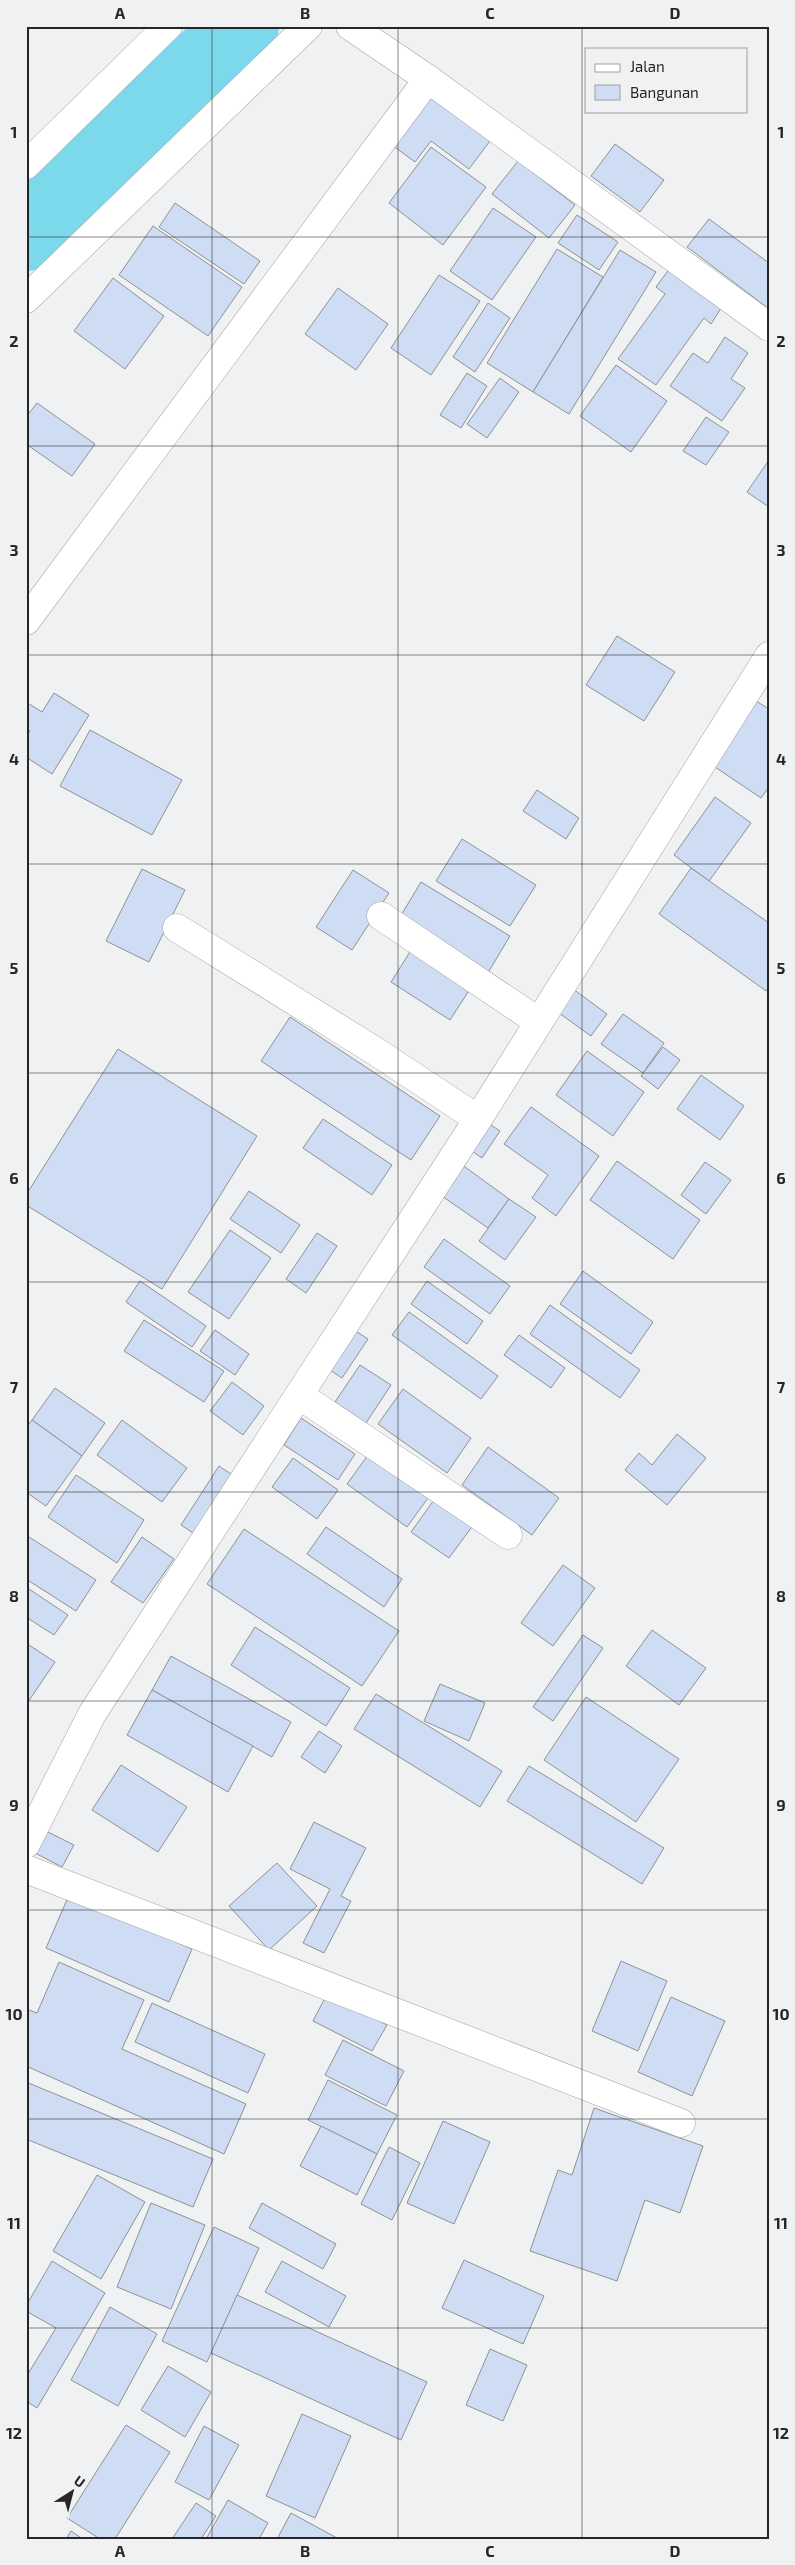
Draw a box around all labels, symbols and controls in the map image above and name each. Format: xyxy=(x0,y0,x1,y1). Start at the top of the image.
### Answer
text: A xyxy=(115,3,126,22)
text: B xyxy=(300,3,310,22)
text: C xyxy=(485,3,495,22)
text: D xyxy=(670,3,681,22)
legend xyxy=(585,48,748,112)
text: Jalan xyxy=(630,57,665,75)
text: Bangunan xyxy=(630,83,699,101)
text: 1 xyxy=(11,122,17,141)
text: 1 xyxy=(778,122,784,141)
text: 2 xyxy=(9,331,19,350)
text: 2 xyxy=(776,331,786,350)
text: 3 xyxy=(9,540,19,559)
text: 3 xyxy=(776,540,786,559)
text: 4 xyxy=(9,749,19,768)
text: 4 xyxy=(776,749,786,768)
text: 5 xyxy=(10,958,19,977)
text: 5 xyxy=(777,958,786,977)
text: 6 xyxy=(9,1168,19,1187)
text: 6 xyxy=(776,1168,786,1187)
text: 7 xyxy=(10,1377,19,1396)
text: 7 xyxy=(777,1377,786,1396)
text: 8 xyxy=(9,1586,19,1605)
text: 8 xyxy=(776,1586,786,1605)
text: 9 xyxy=(9,1795,19,1814)
text: 9 xyxy=(776,1795,786,1814)
text: 10 xyxy=(5,2004,23,2023)
text: 10 xyxy=(772,2004,790,2023)
text: 11 xyxy=(7,2213,21,2232)
text: 11 xyxy=(774,2213,788,2232)
text: 12 xyxy=(6,2423,22,2442)
text: 12 xyxy=(773,2423,789,2442)
north arrow xyxy=(48,2468,98,2518)
text: U xyxy=(71,2471,89,2491)
text: A xyxy=(115,2541,126,2560)
text: B xyxy=(300,2541,310,2560)
text: C xyxy=(485,2541,495,2560)
text: D xyxy=(670,2541,681,2560)

